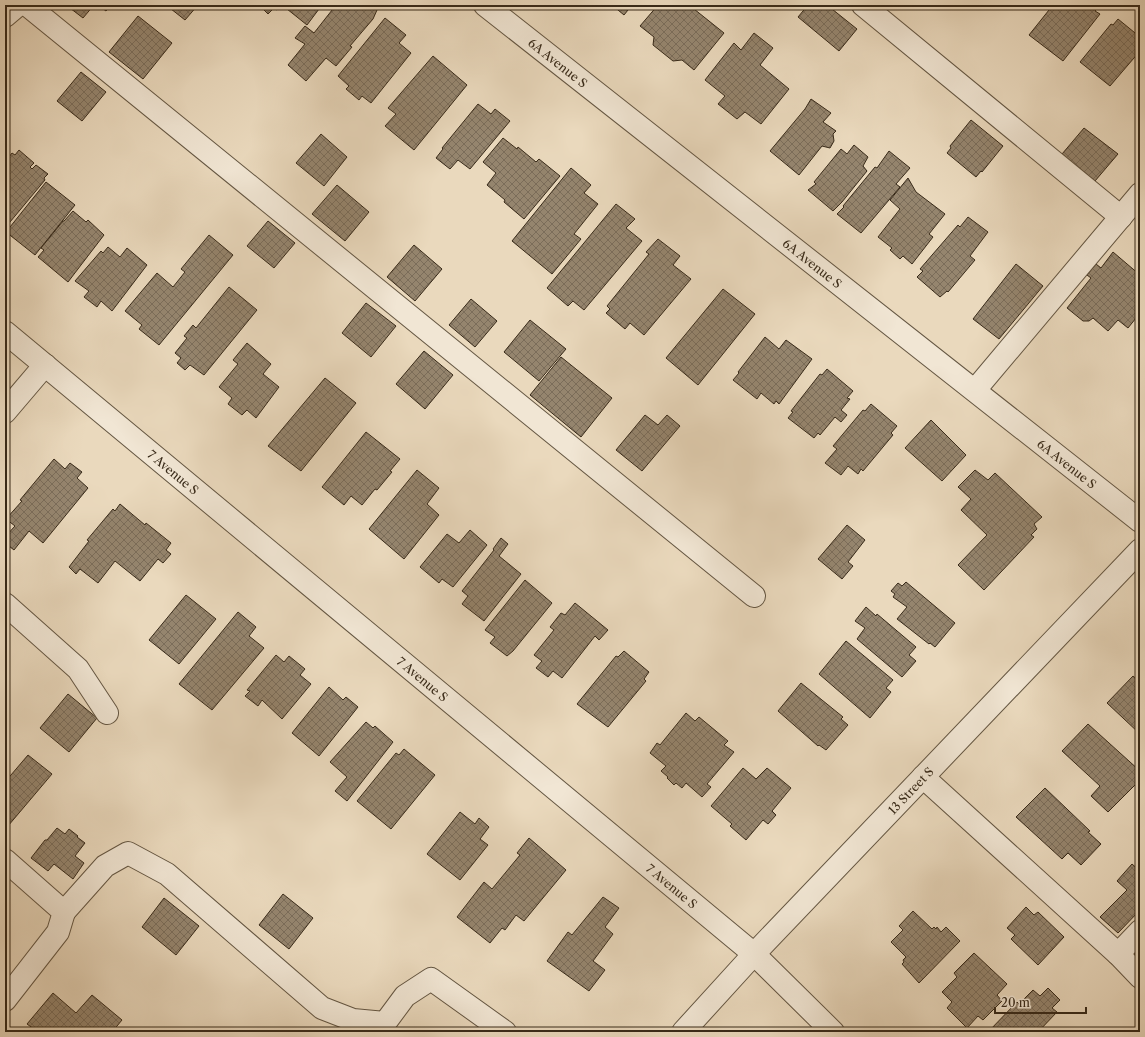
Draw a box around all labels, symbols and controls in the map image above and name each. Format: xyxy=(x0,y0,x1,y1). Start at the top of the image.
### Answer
street label: 6A Avenue S xyxy=(525,35,591,91)
street label: 6A Avenue S xyxy=(780,235,845,291)
street label: 6A Avenue S xyxy=(1034,436,1100,492)
street label: 7 Avenue S xyxy=(145,446,202,497)
street label: 7 Avenue S xyxy=(394,653,451,704)
street label: 13 Street S xyxy=(885,764,936,817)
street label: 7 Avenue S xyxy=(643,860,701,911)
scale bar xyxy=(995,989,1086,1015)
text: 20 m xyxy=(1001,995,1030,1010)

